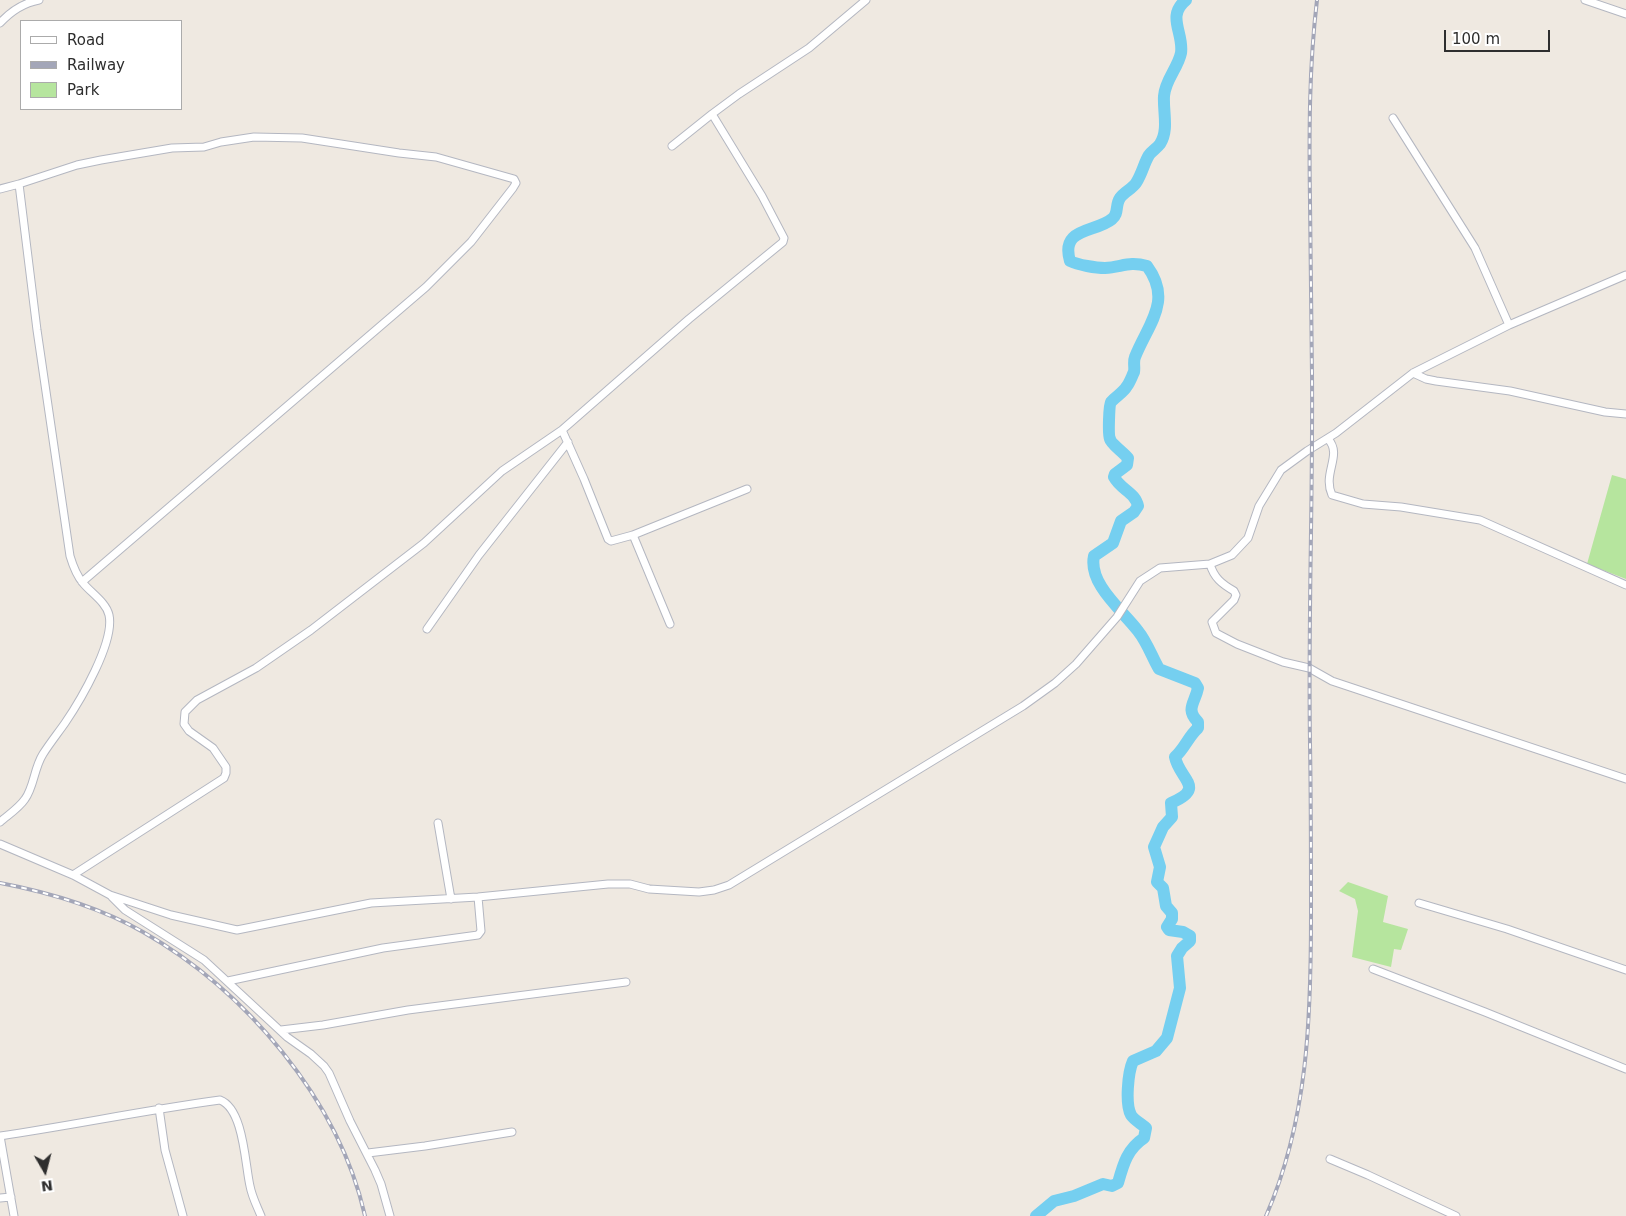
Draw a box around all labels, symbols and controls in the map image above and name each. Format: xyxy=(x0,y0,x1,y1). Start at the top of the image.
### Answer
legend xyxy=(20,20,182,110)
scale bar xyxy=(1446,20,1552,52)
text: 100 m xyxy=(1452,30,1500,48)
text: Road xyxy=(67,31,105,49)
text: Railway xyxy=(67,56,125,74)
text: Park xyxy=(67,81,99,99)
north arrow xyxy=(20,1146,70,1196)
text: N xyxy=(40,1177,54,1195)

